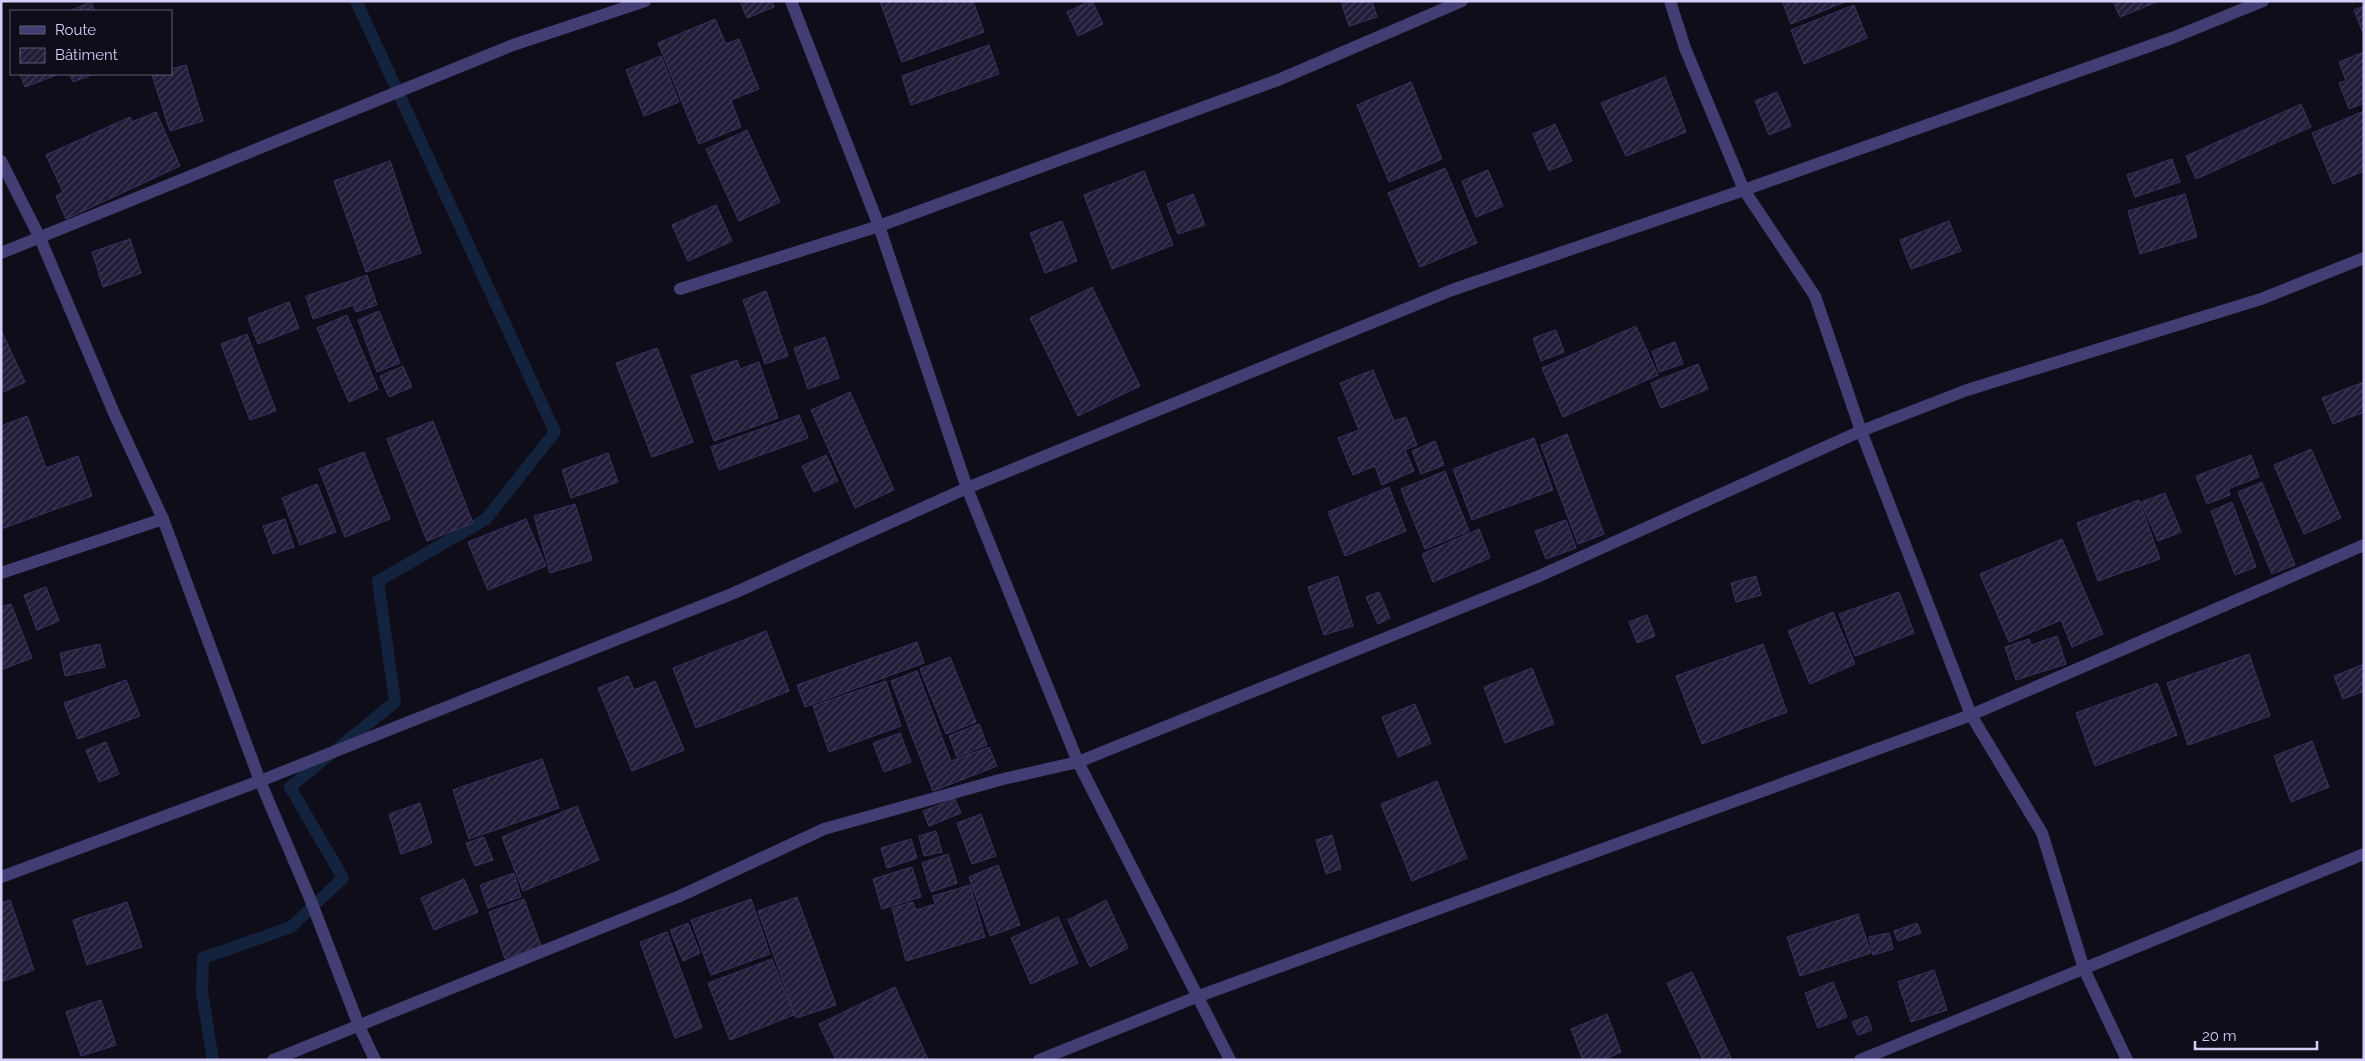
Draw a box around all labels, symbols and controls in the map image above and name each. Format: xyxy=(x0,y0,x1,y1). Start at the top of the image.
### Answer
legend xyxy=(10,10,172,75)
text: Route xyxy=(55,21,96,39)
text: Bâtiment xyxy=(55,46,118,64)
scale bar xyxy=(2195,1018,2318,1050)
text: 20 m xyxy=(2202,1027,2237,1045)

